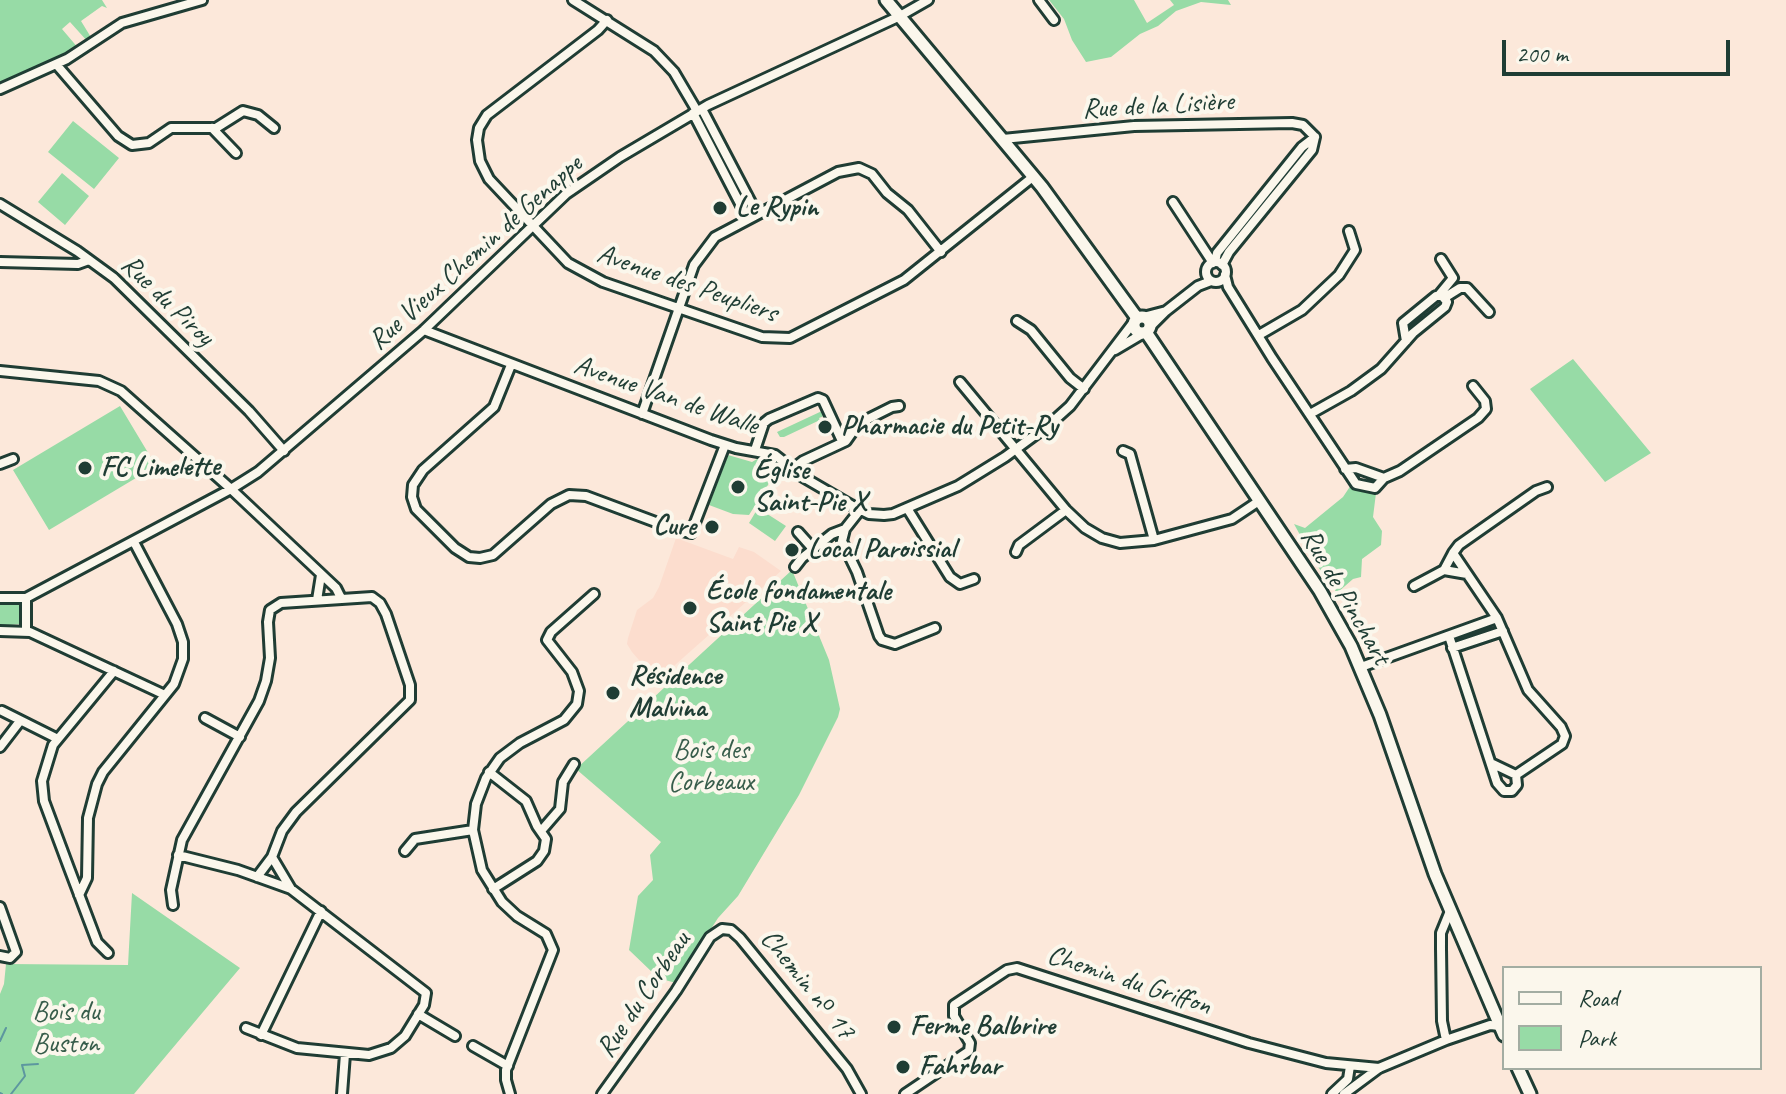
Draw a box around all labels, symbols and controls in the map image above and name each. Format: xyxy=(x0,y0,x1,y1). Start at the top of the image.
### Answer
scale bar xyxy=(1506,24,1734,74)
text: 200 m xyxy=(1516,39,1568,69)
street label: Rue de la Lisière xyxy=(1081,85,1235,127)
street label: Rue Vieux Chemin de Genappe xyxy=(362,148,590,358)
place label: Le Rypin xyxy=(736,191,818,225)
marker: Le Rypin xyxy=(711,199,729,217)
street label: Avenue des Peupliers xyxy=(592,237,782,331)
street label: Rue du Piroy xyxy=(113,249,221,353)
street label: Avenue Van de Walle xyxy=(569,349,763,443)
place label: Pharmacie du Petit-Ry xyxy=(841,410,1058,444)
marker: Pharmacie du Petit-Ry xyxy=(816,418,834,436)
place label: FC Limelette xyxy=(101,451,220,485)
place label: Église Saint-Pie X xyxy=(754,454,866,520)
marker: FC Limelette xyxy=(76,459,94,477)
marker: Église Saint-Pie X xyxy=(729,478,747,496)
place label: Cure xyxy=(653,510,696,544)
marker: Cure xyxy=(703,518,721,536)
street label: Rue de Pinchart xyxy=(1293,523,1397,671)
place label: Local Paroissial xyxy=(808,533,955,567)
marker: Local Paroissial xyxy=(783,541,801,559)
place label: École fondamentale Saint Pie X xyxy=(706,575,891,641)
marker: École fondamentale Saint Pie X xyxy=(681,599,699,617)
place label: Résidence Malvina xyxy=(629,660,722,726)
marker: Résidence Malvina xyxy=(604,684,622,702)
park label: Bois des Corbeaux xyxy=(668,734,754,800)
street label: Chemin nᵒ 17 xyxy=(752,923,862,1047)
street label: Rue du Corbeau xyxy=(590,926,698,1064)
street label: Chemin du Griffon xyxy=(1043,939,1215,1023)
legend xyxy=(1502,966,1762,1070)
text: Road xyxy=(1578,983,1618,1013)
park label: Bois du Buston xyxy=(32,996,100,1062)
place label: Ferme Balbrire xyxy=(910,1010,1055,1044)
marker: Ferme Balbrire xyxy=(885,1018,903,1036)
text: Park xyxy=(1578,1023,1616,1053)
place label: Fahrbar xyxy=(919,1050,1001,1084)
marker: Fahrbar xyxy=(894,1058,912,1076)

